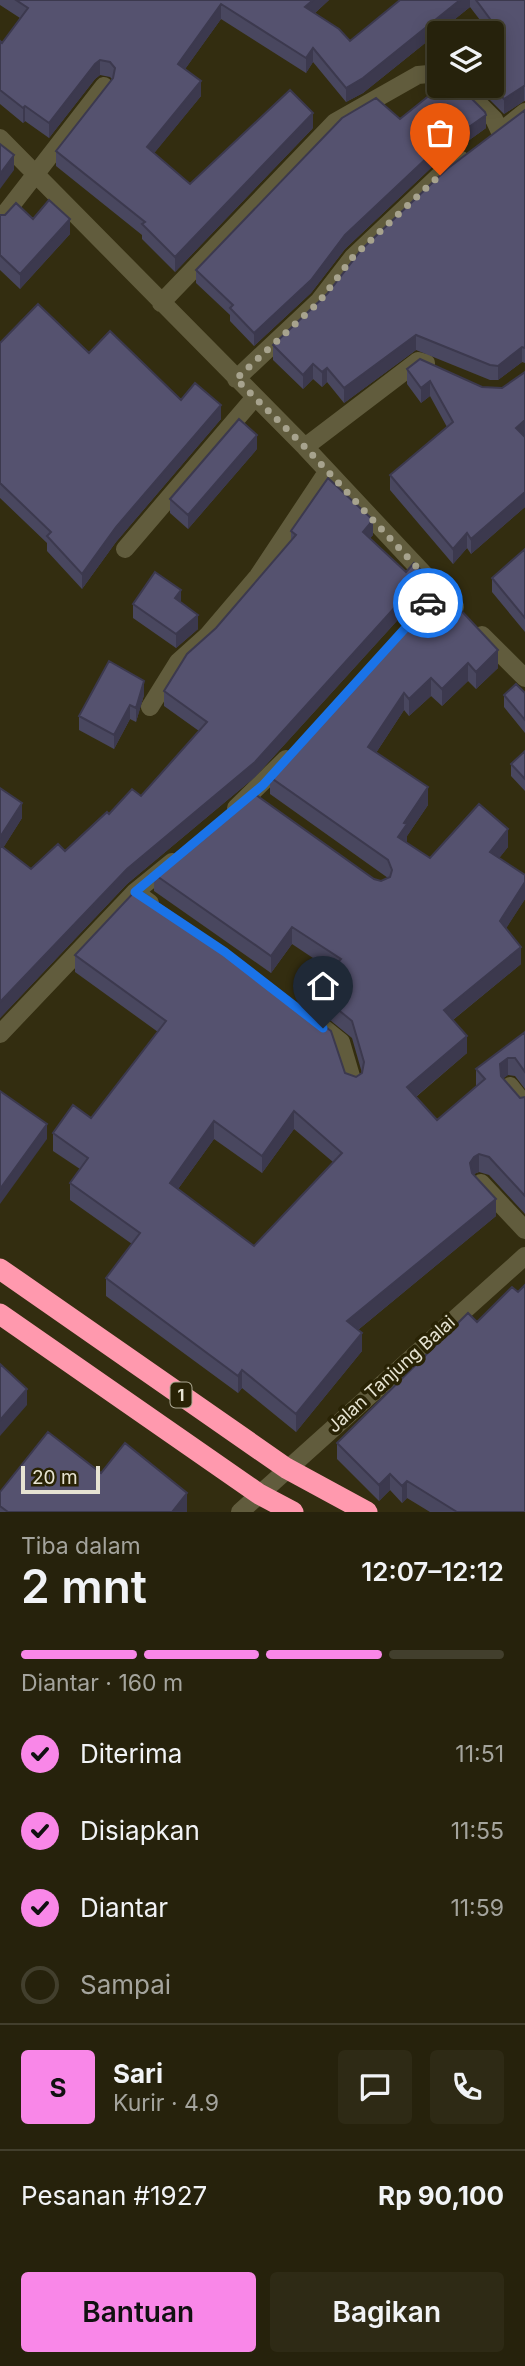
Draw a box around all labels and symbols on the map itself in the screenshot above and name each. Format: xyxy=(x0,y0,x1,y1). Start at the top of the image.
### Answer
pin xyxy=(410,103,470,175)
courier xyxy=(393,568,463,638)
pin xyxy=(293,956,353,1028)
street label: Jalan Tanjung Balai xyxy=(323,1311,459,1437)
road number: 1 xyxy=(170,1382,192,1408)
scale bar xyxy=(21,1463,100,1495)

